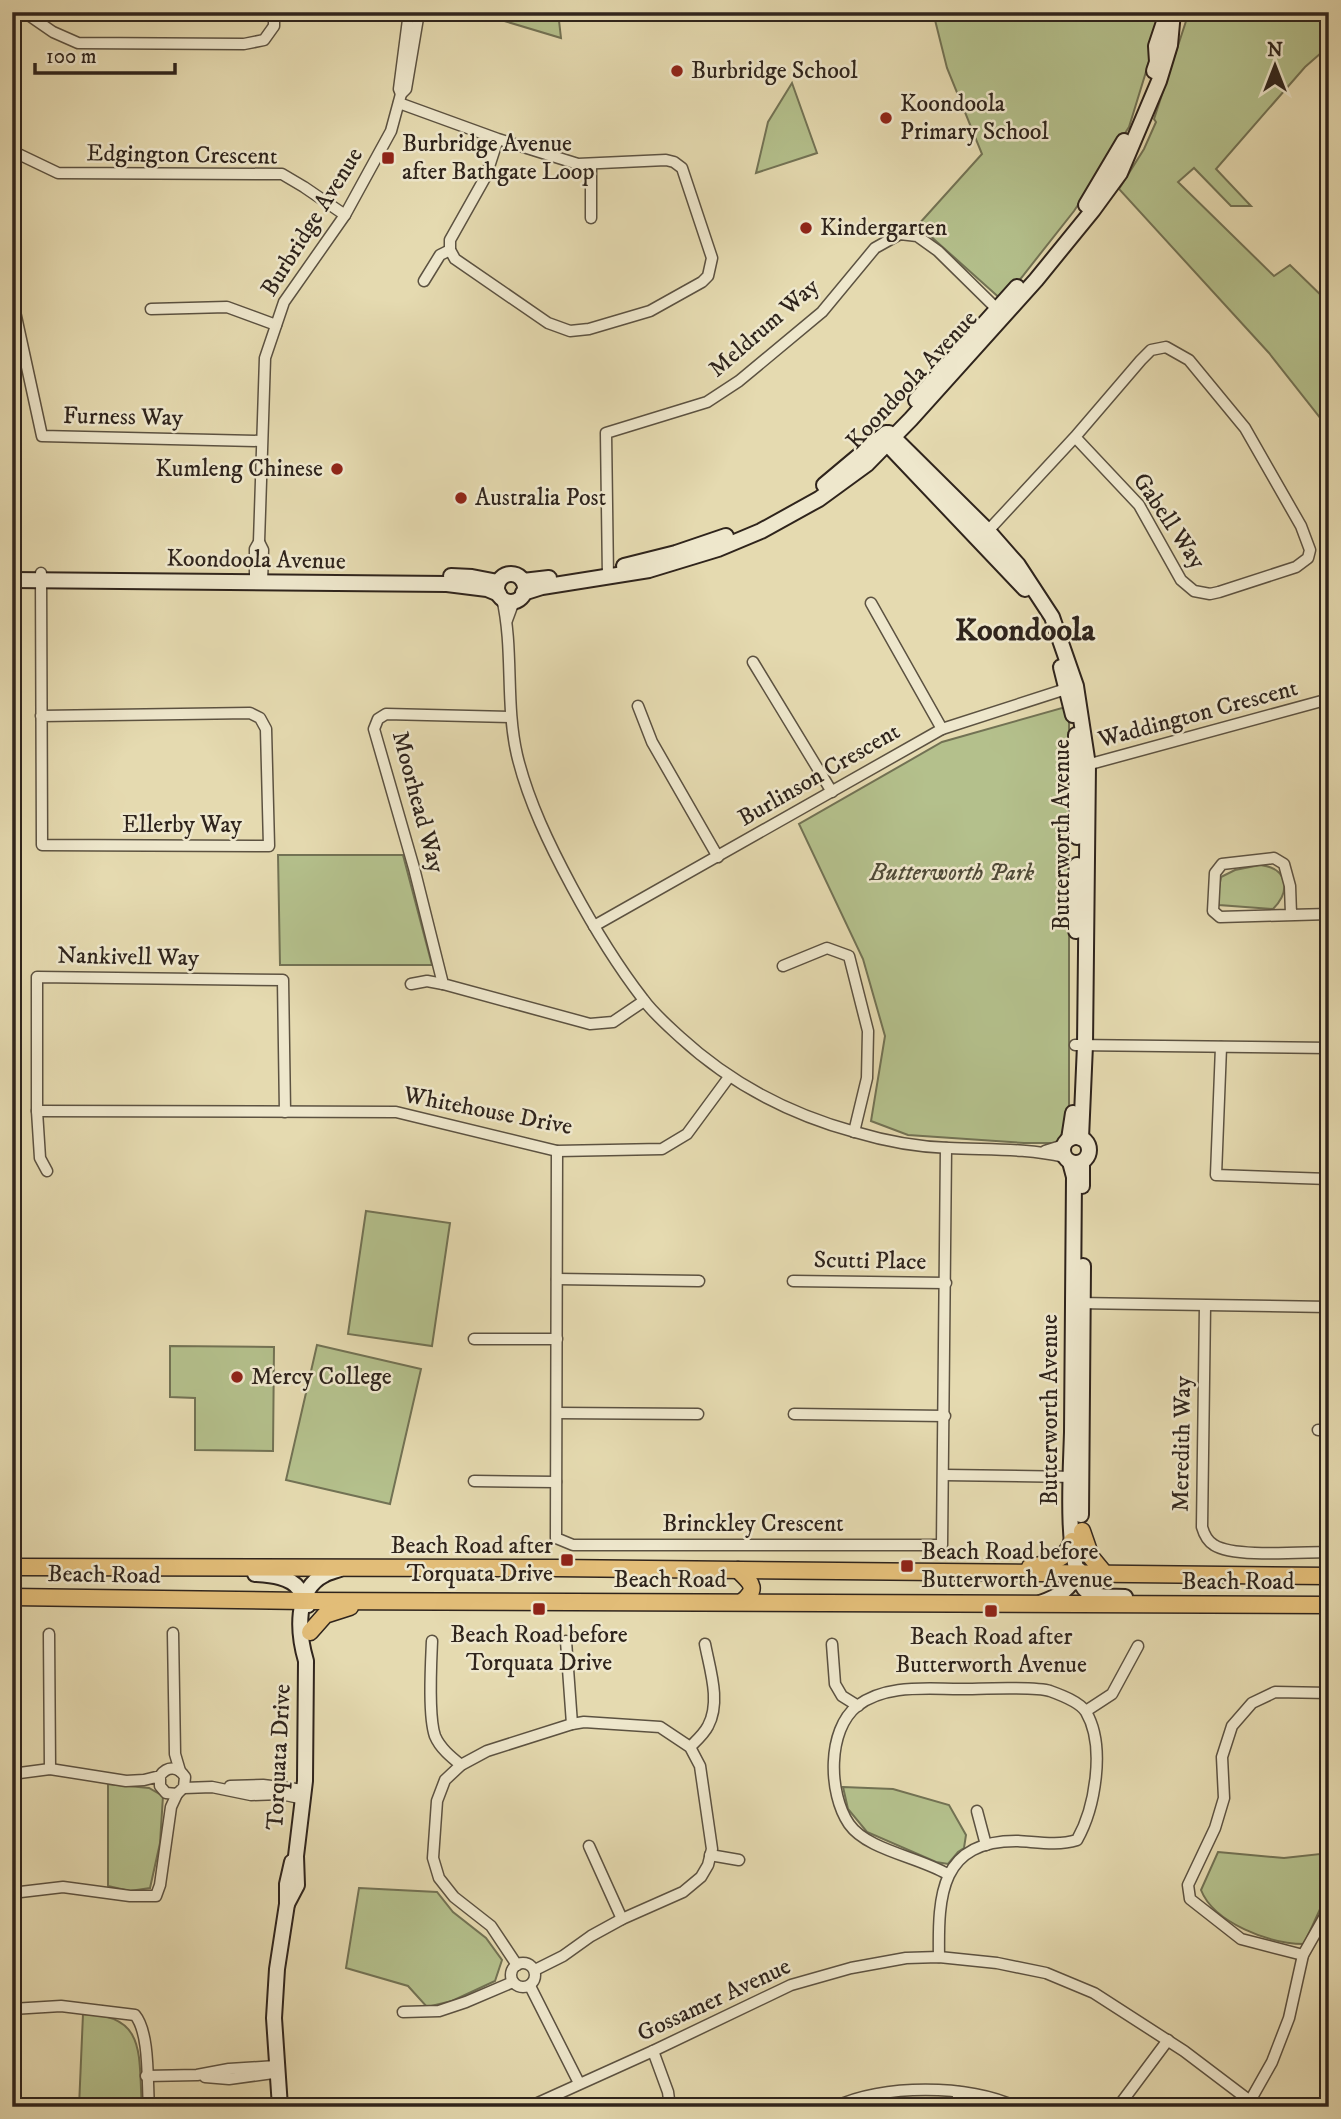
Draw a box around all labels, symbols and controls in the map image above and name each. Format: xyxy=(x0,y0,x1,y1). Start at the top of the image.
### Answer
scale bar xyxy=(35,32,175,76)
north arrow xyxy=(1240,32,1310,102)
text: N xyxy=(1267,39,1283,62)
text: 100 m xyxy=(46,44,97,70)
place label: Burbridge School xyxy=(691,56,858,86)
marker: Burbridge School xyxy=(669,63,685,79)
place label: Koondoola Primary School xyxy=(900,89,1049,147)
marker: Koondoola Primary School xyxy=(878,110,894,126)
place label: Burbridge Avenue after Bathgate Loop xyxy=(402,129,595,187)
street label: Edgington Crescent xyxy=(86,138,278,172)
street label: Burbridge Avenue xyxy=(254,142,370,302)
marker: Burbridge Avenue after Bathgate Loop xyxy=(380,150,396,166)
place label: Kindergarten xyxy=(820,213,948,243)
marker: Kindergarten xyxy=(798,220,814,236)
street label: Meldrum Way xyxy=(703,272,826,384)
street label: Koondoola Avenue xyxy=(840,304,984,456)
street label: Furness Way xyxy=(63,401,184,433)
place label: Kumleng Chinese xyxy=(155,454,323,484)
marker: Kumleng Chinese xyxy=(329,461,345,477)
street label: Gabell Way xyxy=(1126,467,1212,575)
place label: Australia Post xyxy=(475,483,607,513)
marker: Australia Post xyxy=(453,490,469,506)
street label: Koondoola Avenue xyxy=(166,543,346,577)
district label: Koondoola xyxy=(955,611,1095,651)
street label: Waddington Crescent xyxy=(1094,673,1301,755)
street label: Burlinson Crescent xyxy=(733,716,906,833)
street label: Moorhead Way xyxy=(385,728,451,877)
street label: Butterworth Avenue xyxy=(1047,739,1077,931)
street label: Ellerby Way xyxy=(122,810,243,840)
park label: Butterworth Park xyxy=(869,858,1034,888)
street label: Nankivell Way xyxy=(57,941,200,973)
street label: Whitehouse Drive xyxy=(400,1080,575,1142)
street label: Scutti Place xyxy=(813,1245,927,1277)
street label: Butterworth Avenue xyxy=(1035,1314,1065,1506)
place label: Mercy College xyxy=(251,1362,392,1392)
marker: Mercy College xyxy=(229,1369,245,1385)
street label: Meredith Way xyxy=(1166,1375,1198,1512)
street label: Brinckley Crescent xyxy=(662,1509,844,1539)
place label: Beach Road after Torquata Drive xyxy=(390,1531,553,1589)
place label: Beach Road before Butterworth Avenue xyxy=(921,1537,1113,1595)
marker: Beach Road after Torquata Drive xyxy=(559,1552,575,1568)
marker: Beach Road before Butterworth Avenue xyxy=(899,1558,915,1574)
street label: Beach Road xyxy=(47,1559,161,1591)
street label: Beach Road xyxy=(613,1565,727,1595)
street label: Beach Road xyxy=(1181,1567,1295,1597)
marker: Beach Road before Torquata Drive xyxy=(531,1601,547,1617)
marker: Beach Road after Butterworth Avenue xyxy=(983,1603,999,1619)
place label: Beach Road before Torquata Drive xyxy=(450,1620,628,1678)
place label: Beach Road after Butterworth Avenue xyxy=(895,1622,1087,1680)
street label: Torquata Drive xyxy=(260,1683,298,1831)
street label: Gossamer Avenue xyxy=(633,1951,796,2049)

